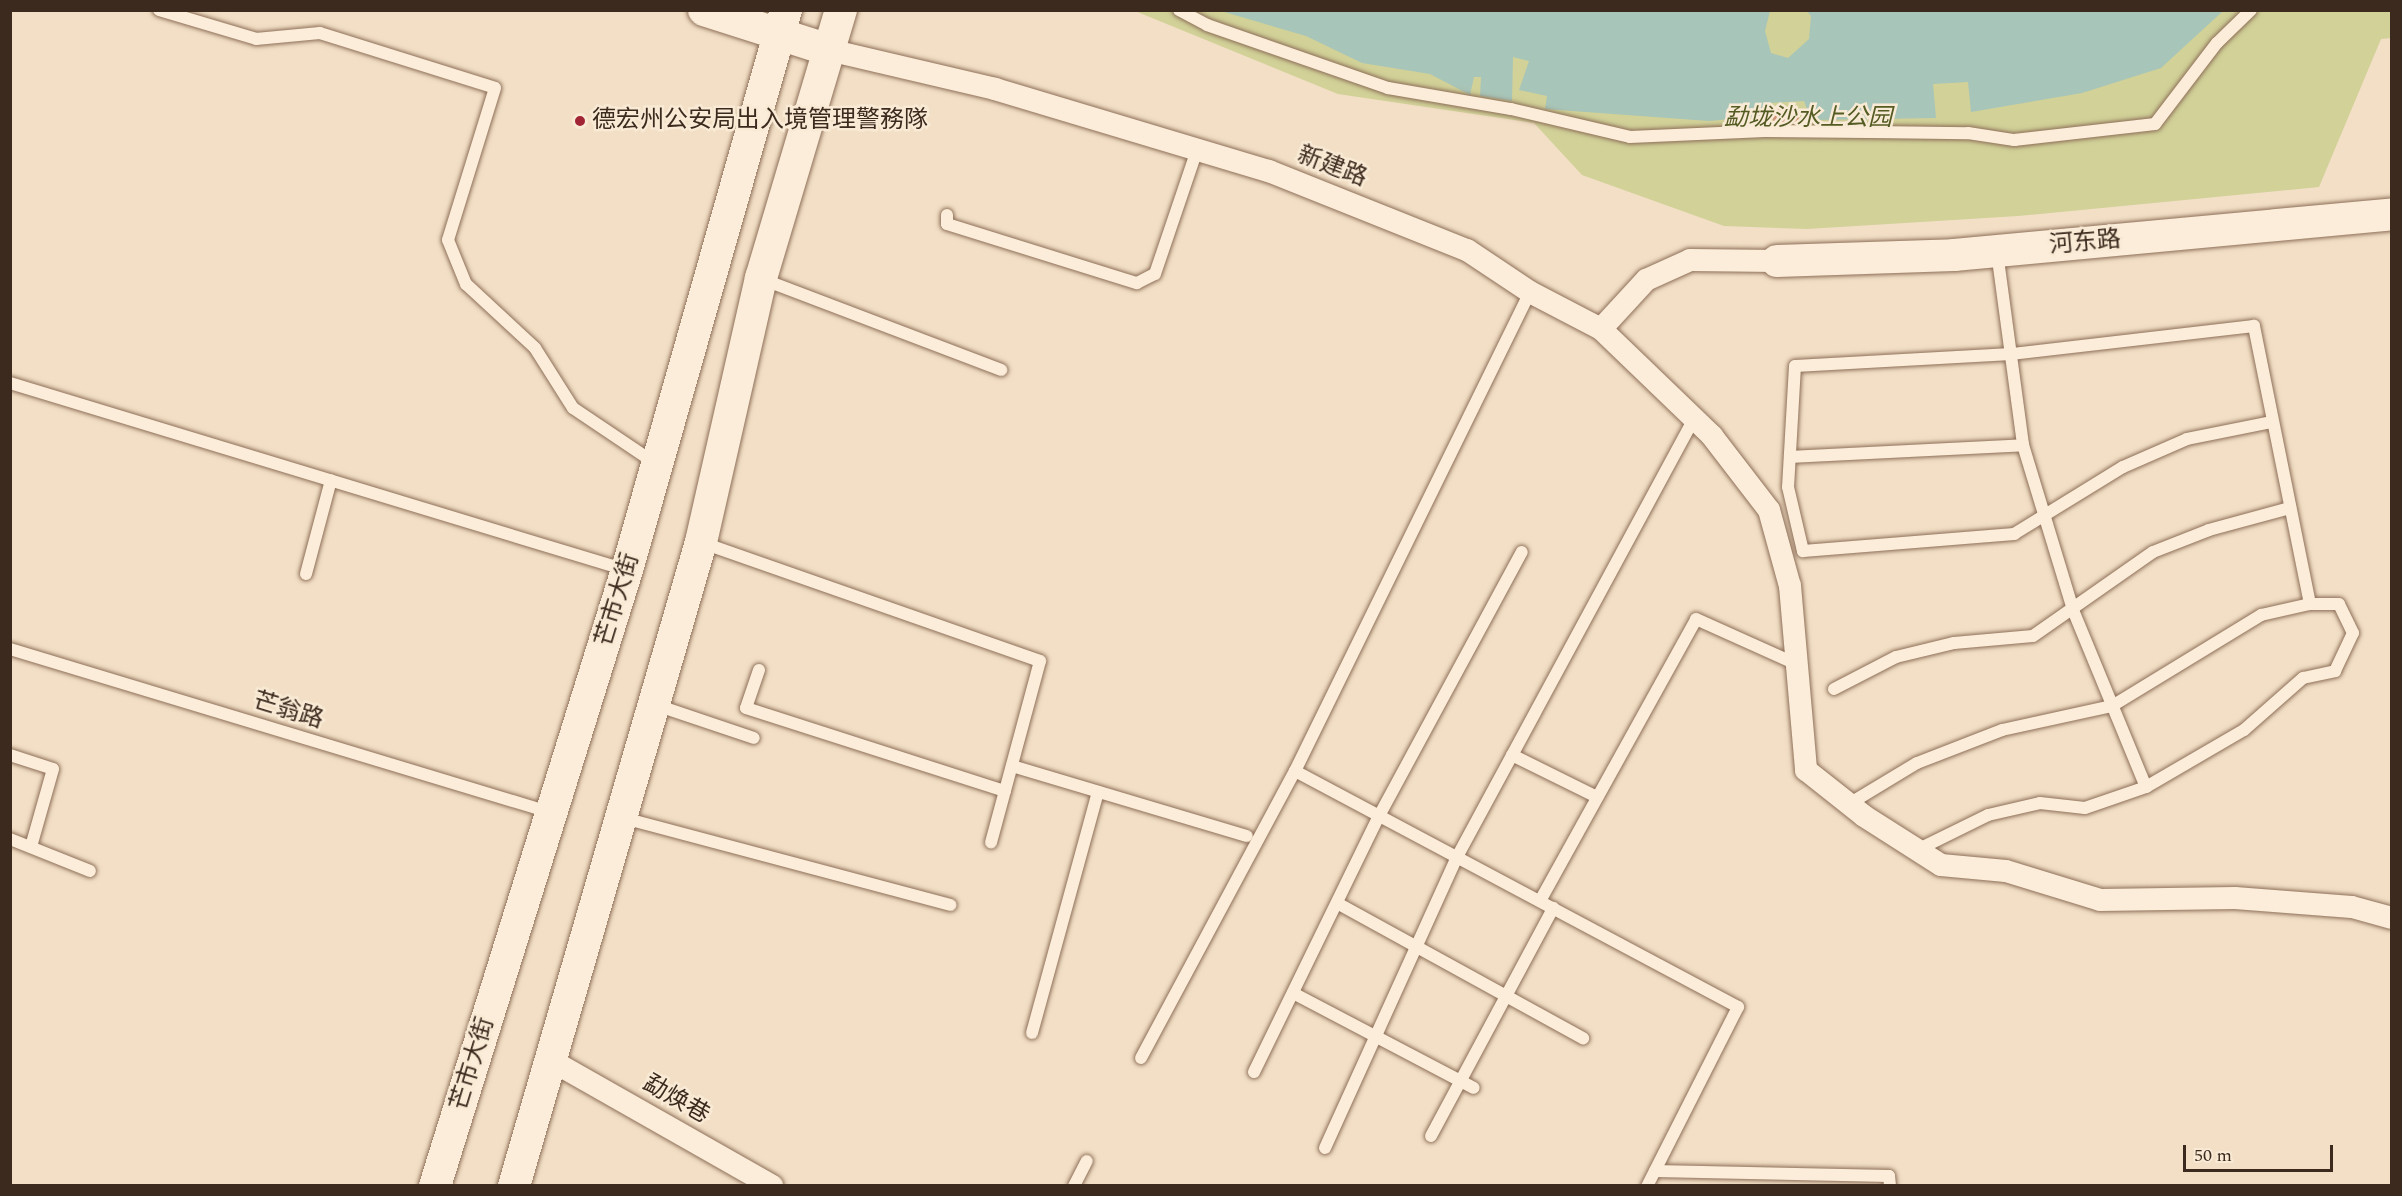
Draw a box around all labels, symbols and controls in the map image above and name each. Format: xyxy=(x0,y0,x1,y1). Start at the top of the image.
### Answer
park label: 勐垅沙水上公园 xyxy=(1724,105,1892,133)
place label: 德宏州公安局出入境管理警務隊 xyxy=(592,107,928,135)
marker: 德宏州公安局出入境管理警務隊 xyxy=(573,114,587,128)
street label: 新建路 xyxy=(1293,141,1371,193)
street label: 河东路 xyxy=(2048,226,2122,260)
street label: 芒市大街 xyxy=(590,550,646,650)
street label: 芒翁路 xyxy=(249,687,327,735)
street label: 芒市大街 xyxy=(445,1014,501,1114)
street label: 勐焕巷 xyxy=(638,1070,714,1130)
scale bar xyxy=(2186,1133,2336,1171)
text: 50 m xyxy=(2194,1142,2232,1169)

